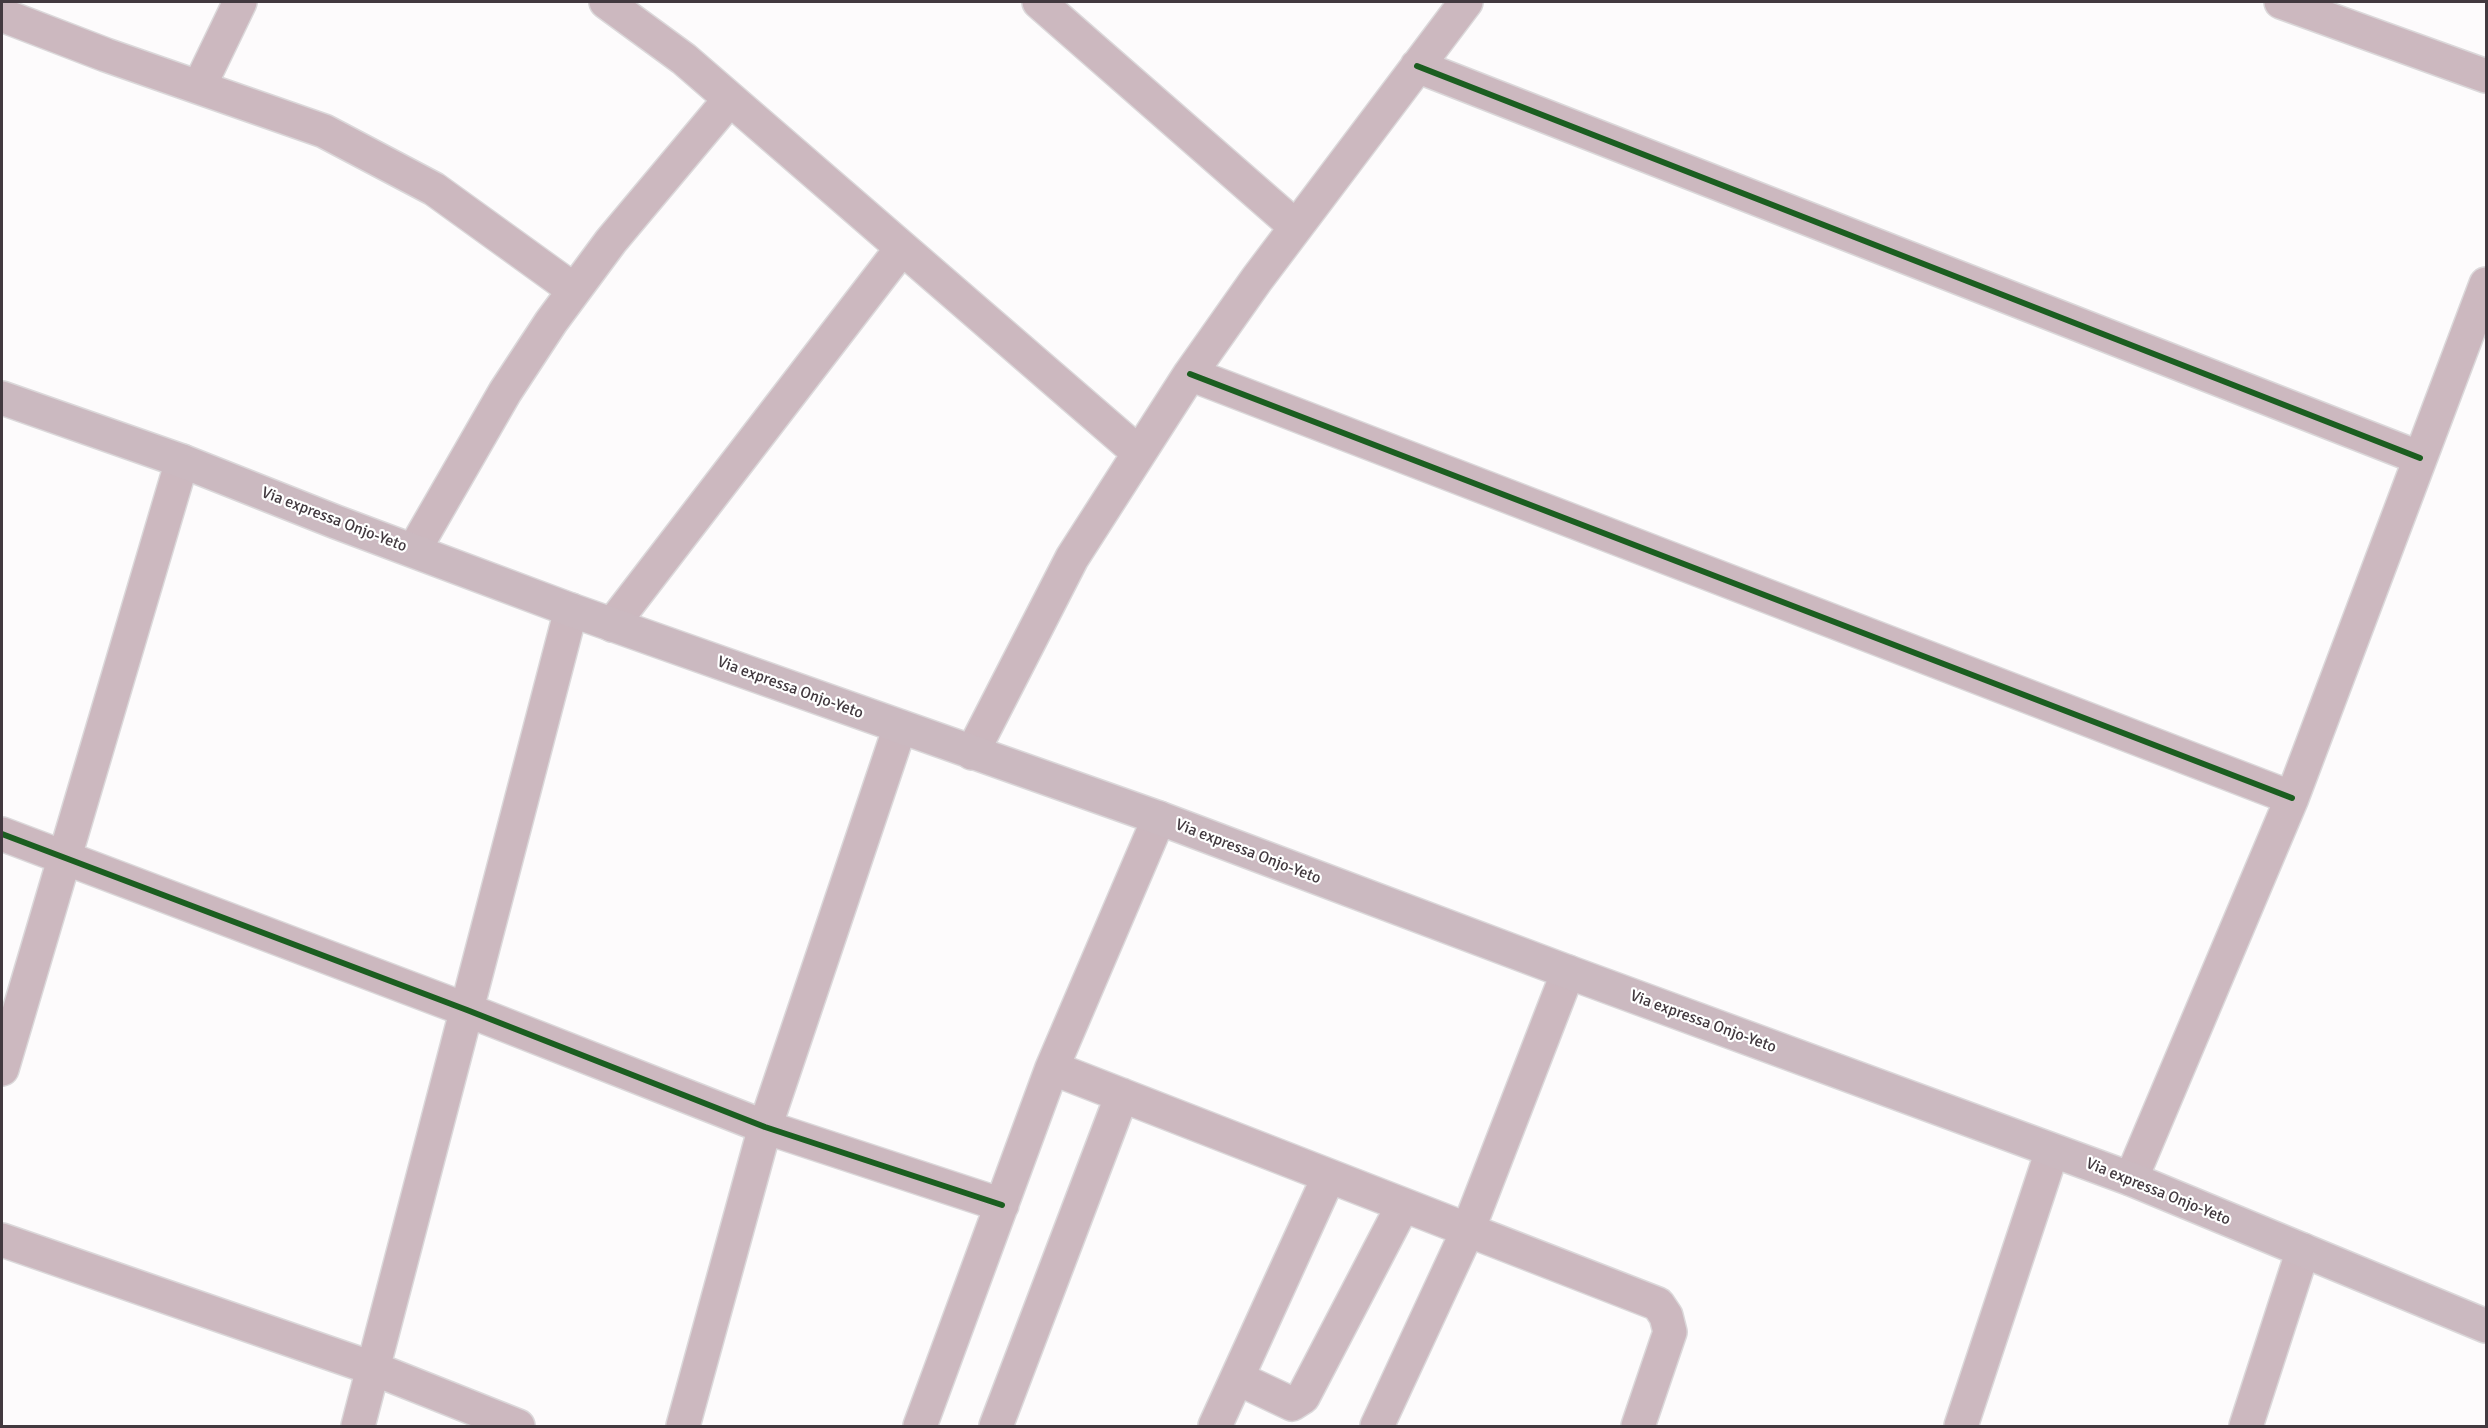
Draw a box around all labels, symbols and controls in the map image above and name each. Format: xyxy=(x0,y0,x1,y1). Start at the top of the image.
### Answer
street label: Via expressa Onjo-Yeto xyxy=(259,483,409,557)
street label: Via expressa Onjo-Yeto xyxy=(714,653,866,723)
street label: Via expressa Onjo-Yeto xyxy=(1173,815,1323,889)
street label: Via expressa Onjo-Yeto xyxy=(1627,987,1779,1057)
street label: Via expressa Onjo-Yeto xyxy=(2083,1154,2233,1230)

